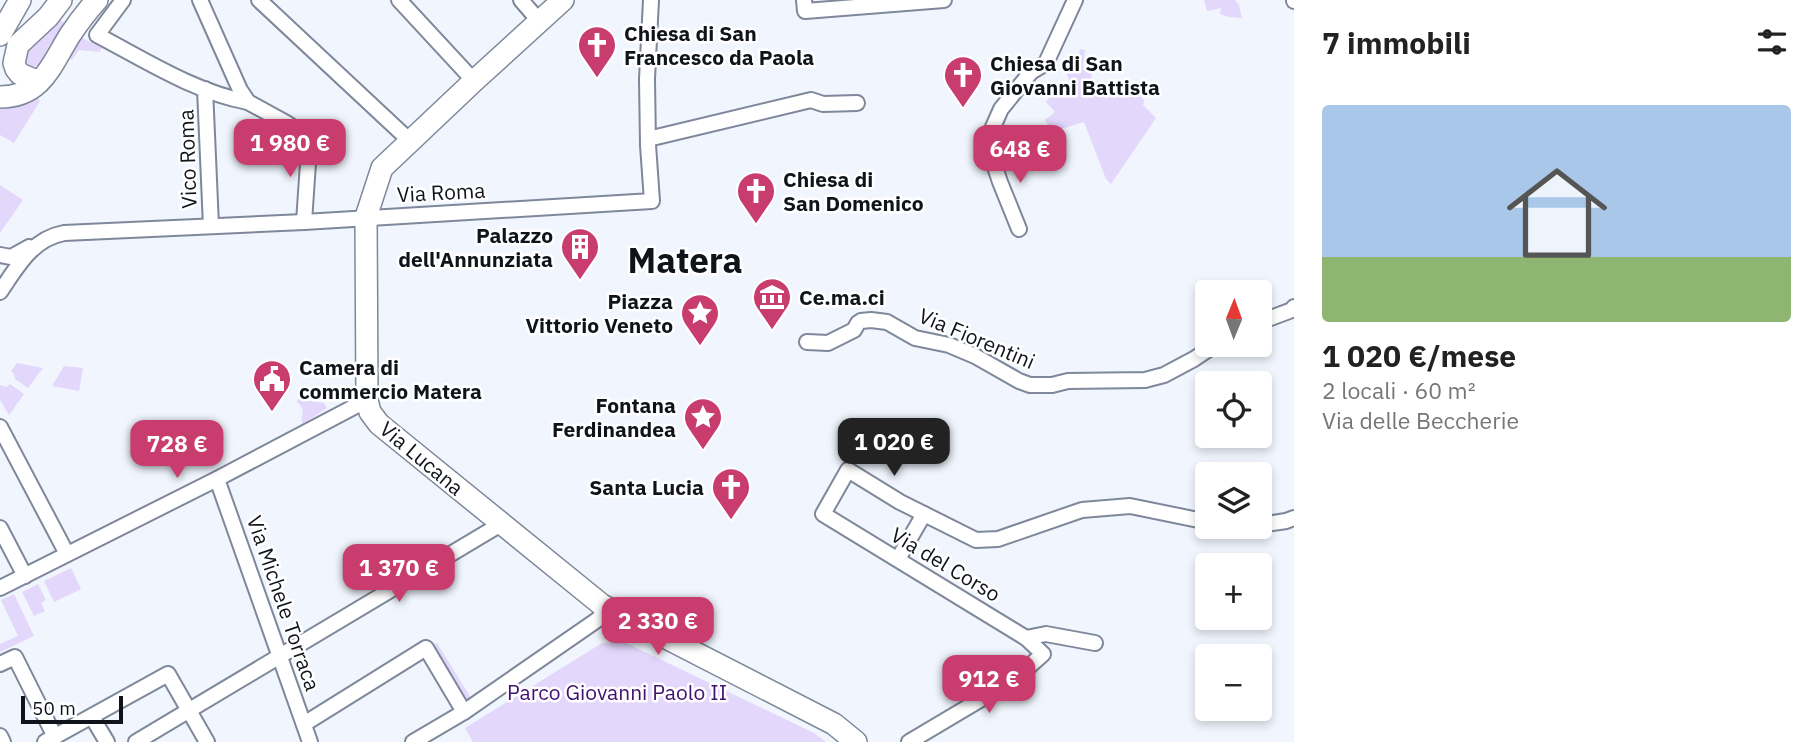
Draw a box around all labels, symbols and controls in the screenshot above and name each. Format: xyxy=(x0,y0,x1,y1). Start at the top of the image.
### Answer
place label: Chiesa di San Francesco da Paola xyxy=(624,19,814,71)
text: 7 immobili xyxy=(1322,23,1471,62)
icon: filters xyxy=(1753,23,1791,61)
church icon: Chiesa di San Francesco da Paola xyxy=(576,24,618,79)
place label: Chiesa di San Giovanni Battista xyxy=(990,49,1160,101)
church icon: Chiesa di San Giovanni Battista xyxy=(942,54,984,109)
street label: Vico Roma xyxy=(171,109,203,209)
pin: 1 980 € xyxy=(225,120,355,179)
pin: 648 € xyxy=(971,125,1069,185)
text: 1 980 € xyxy=(250,127,330,157)
text: 648 € xyxy=(989,133,1051,163)
icon: home xyxy=(1494,150,1620,276)
place label: Chiesa di San Domenico xyxy=(783,165,924,217)
church icon: Chiesa di San Domenico xyxy=(735,170,777,225)
street label: Via Roma xyxy=(396,176,486,208)
place label: Palazzo dell'Annunziata xyxy=(398,221,553,273)
building icon: Palazzo dell'Annunziata xyxy=(559,226,601,281)
district label: Matera xyxy=(628,237,742,283)
museum icon: Ce.ma.ci xyxy=(751,276,793,331)
north arrow xyxy=(1195,280,1272,357)
map controls xyxy=(1195,280,1272,721)
place label: Ce.ma.ci xyxy=(799,283,885,311)
place label: Piazza Vittorio Veneto xyxy=(525,287,673,339)
place icon: Piazza Vittorio Veneto xyxy=(679,292,721,347)
street label: Via Fiorentini xyxy=(915,301,1039,375)
text: 1 020 €/mese xyxy=(1322,336,1516,375)
place label: Camera di commercio Matera xyxy=(299,353,482,405)
public building icon: Camera di commercio Matera xyxy=(251,358,293,413)
button: locate xyxy=(1195,371,1272,448)
text: 2 locali · 60 m² xyxy=(1322,375,1476,405)
place label: Fontana Ferdinandea xyxy=(552,391,676,443)
place icon: Fontana Ferdinandea xyxy=(682,396,724,451)
text: Via delle Beccherie xyxy=(1322,405,1519,435)
street label: Via Lucana xyxy=(374,415,470,501)
pin: 1 020 € xyxy=(829,419,959,478)
pin: 728 € xyxy=(128,420,226,480)
text: 1 020 € xyxy=(854,426,934,456)
text: 728 € xyxy=(146,428,208,458)
button: layers xyxy=(1195,462,1272,539)
church icon: Santa Lucia xyxy=(710,466,752,521)
place label: Santa Lucia xyxy=(589,473,704,501)
street label: Via Michele Torraca xyxy=(241,512,327,694)
street label: Via del Corso xyxy=(886,520,1006,608)
pin: 1 370 € xyxy=(334,544,464,604)
text: 1 370 € xyxy=(359,552,439,582)
button: + xyxy=(1195,553,1272,630)
pin: 2 330 € xyxy=(593,598,723,657)
text: 2 330 € xyxy=(618,605,698,635)
button: − xyxy=(1195,644,1272,721)
pin: 912 € xyxy=(940,656,1038,715)
text: 912 € xyxy=(958,663,1020,693)
park label: Parco Giovanni Paolo II xyxy=(507,678,727,706)
scale bar xyxy=(21,693,122,725)
text: 50 m xyxy=(32,696,76,720)

